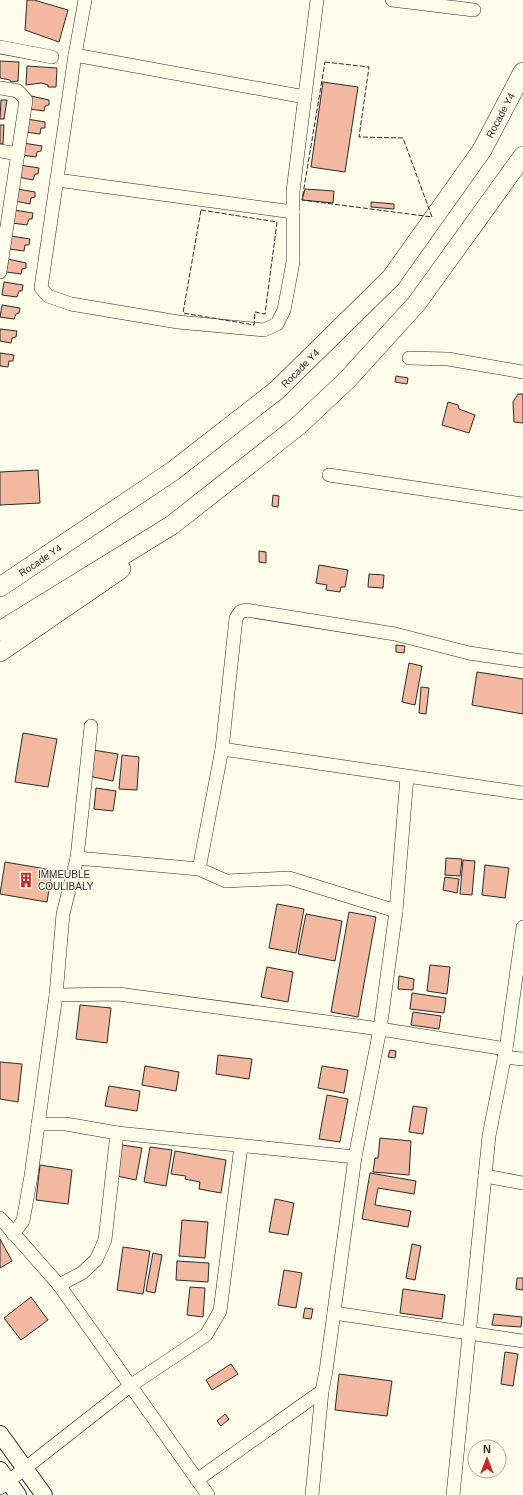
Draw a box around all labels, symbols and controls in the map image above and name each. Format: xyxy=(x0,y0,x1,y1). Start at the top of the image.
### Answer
street label: Rocade Y4 xyxy=(484,91,517,140)
street label: Rocade Y4 xyxy=(279,347,322,390)
street label: Rocade Y4 xyxy=(17,542,64,579)
place label: IMMEUBLE COULIBALY xyxy=(38,869,94,892)
building icon: IMMEUBLE COULIBALY xyxy=(17,871,35,889)
north arrow xyxy=(467,1439,507,1479)
text: N xyxy=(483,1443,491,1455)

